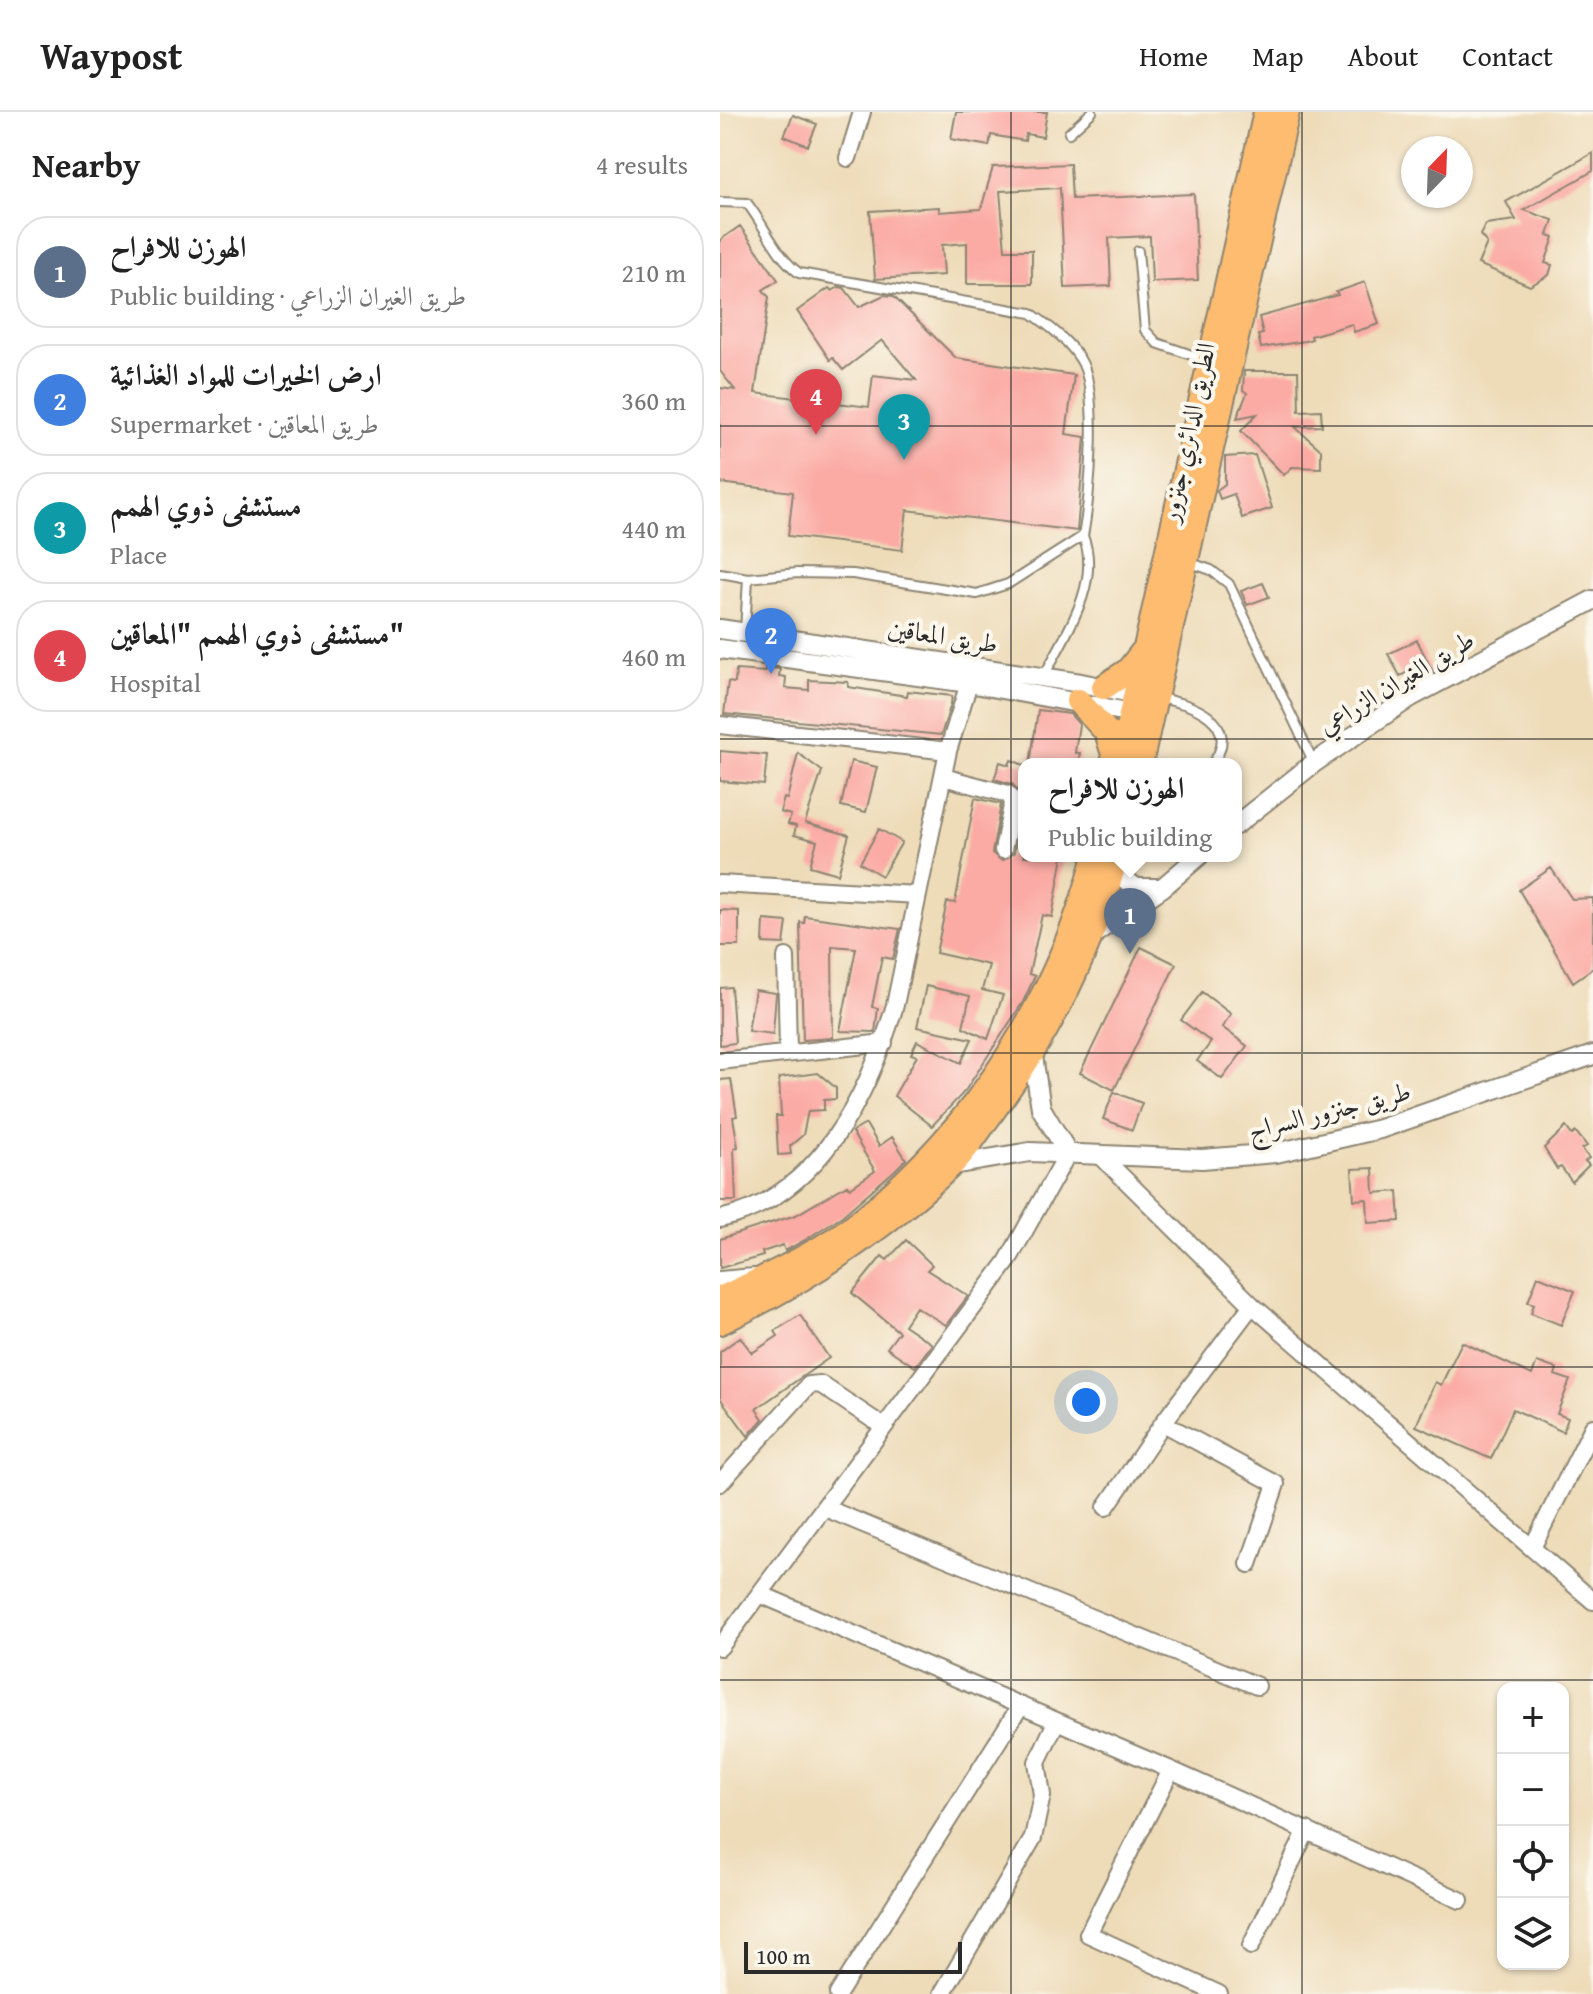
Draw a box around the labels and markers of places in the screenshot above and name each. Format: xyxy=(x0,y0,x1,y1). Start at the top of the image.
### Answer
pin: 4 xyxy=(790,369,842,435)
pin: 3 xyxy=(878,394,930,460)
pin: 2 xyxy=(745,608,797,674)
pin: 1 xyxy=(1104,888,1156,954)

